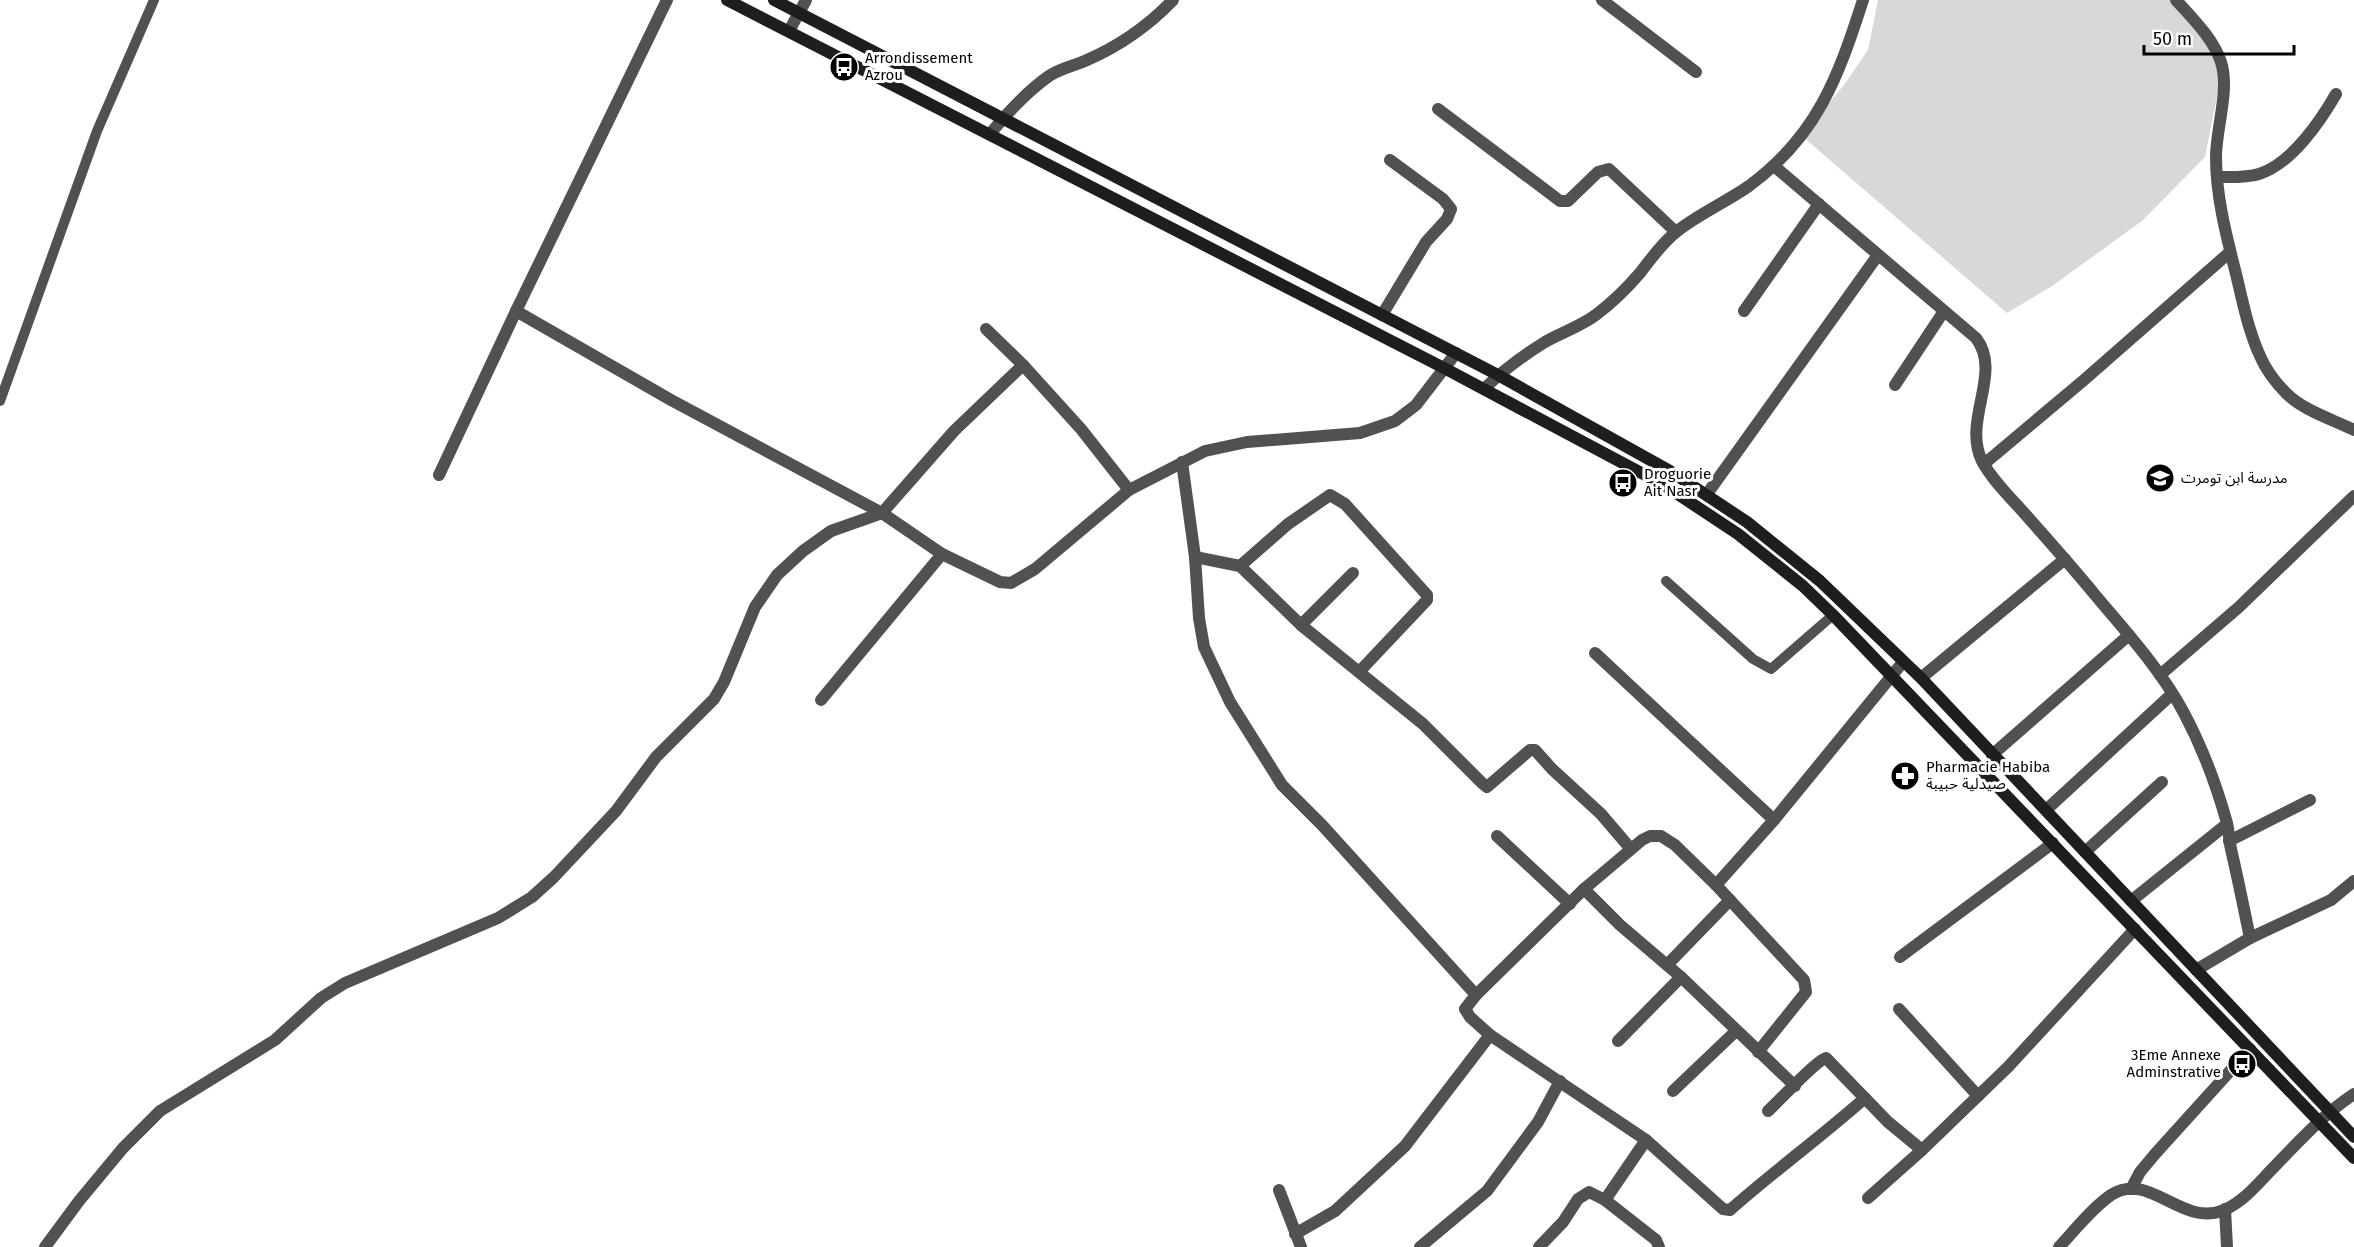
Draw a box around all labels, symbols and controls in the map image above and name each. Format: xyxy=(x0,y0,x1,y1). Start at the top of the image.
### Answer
scale bar xyxy=(2144,18,2294,56)
text: 50 m xyxy=(2153,28,2192,50)
place label: Arrondissement Azrou xyxy=(865,49,973,84)
bus stop icon: Arrondissement Azrou xyxy=(828,51,860,83)
school or university icon: مدرسة ابن تومرت xyxy=(2144,462,2176,494)
place label: Droguorie Ait Nasr xyxy=(1644,465,1711,500)
bus stop icon: Droguorie Ait Nasr xyxy=(1607,467,1639,499)
place label: مدرسة ابن تومرت xyxy=(2181,469,2288,487)
place label: Pharmacie Habiba صيدلية حبيبة xyxy=(1926,758,2050,793)
pharmacy icon: Pharmacie Habiba صيدلية حبيبة xyxy=(1889,760,1921,792)
place label: 3Eme Annexe Adminstrative xyxy=(2127,1046,2221,1081)
bus stop icon: 3Eme Annexe Adminstrative xyxy=(2226,1048,2258,1080)

